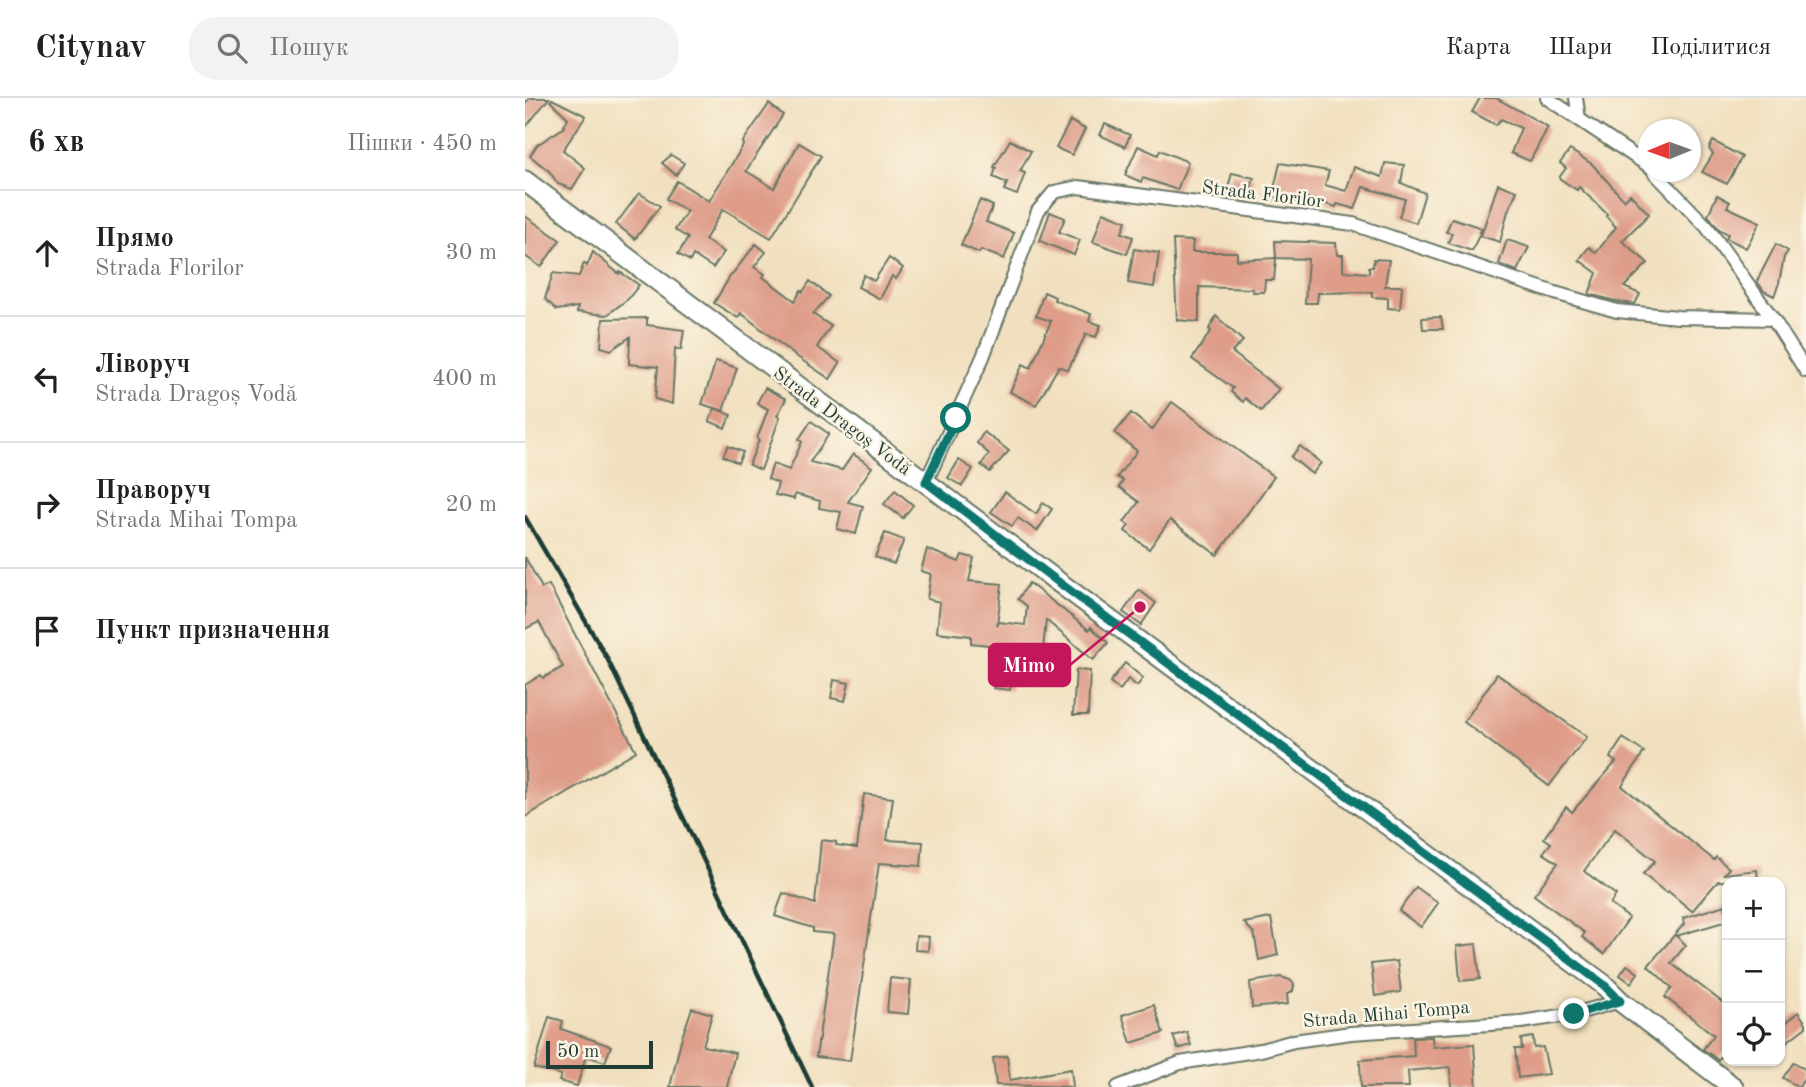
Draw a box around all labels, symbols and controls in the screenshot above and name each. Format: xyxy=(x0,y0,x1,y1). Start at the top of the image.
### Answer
search box xyxy=(189,17,679,80)
icon: search xyxy=(213,29,251,67)
text: Citynav xyxy=(35,32,147,65)
text: Пошук xyxy=(269,35,349,61)
text: Карта xyxy=(1446,36,1511,60)
text: Шари xyxy=(1549,36,1612,60)
text: Поділитися xyxy=(1650,36,1771,60)
north arrow xyxy=(1638,119,1701,182)
text: 6 хв xyxy=(28,128,84,158)
text: Пішки · 450 m xyxy=(347,132,497,155)
street label: Strada Florilor xyxy=(1201,179,1325,212)
text: Прямо xyxy=(95,226,174,252)
icon: ahead xyxy=(28,234,66,272)
text: 30 m xyxy=(446,241,497,264)
text: Strada Florilor xyxy=(95,257,244,280)
text: Ліворуч xyxy=(95,352,190,378)
icon: left xyxy=(28,360,66,398)
street label: Strada Dragoș Vodă xyxy=(769,364,914,480)
text: 400 m xyxy=(432,367,497,390)
text: Strada Dragoș Vodă xyxy=(95,383,297,406)
route start xyxy=(940,402,971,433)
text: Праворуч xyxy=(95,478,211,504)
icon: right xyxy=(28,486,66,524)
text: 20 m xyxy=(446,493,497,516)
text: Strada Mihai Tompa xyxy=(95,509,298,532)
icon: arrive xyxy=(28,612,66,650)
text: Пункт призначення xyxy=(95,618,330,644)
callout: Mimo xyxy=(989,644,1070,686)
text: Mimo xyxy=(1003,656,1055,677)
map controls xyxy=(1722,877,1785,1066)
button: + xyxy=(1722,877,1785,940)
button: − xyxy=(1722,940,1785,1003)
route end xyxy=(1558,998,1589,1029)
street label: Strada Mihai Tompa xyxy=(1302,999,1471,1032)
button: locate xyxy=(1722,1003,1785,1066)
scale bar xyxy=(546,1038,653,1070)
text: 50 m xyxy=(557,1043,599,1062)

